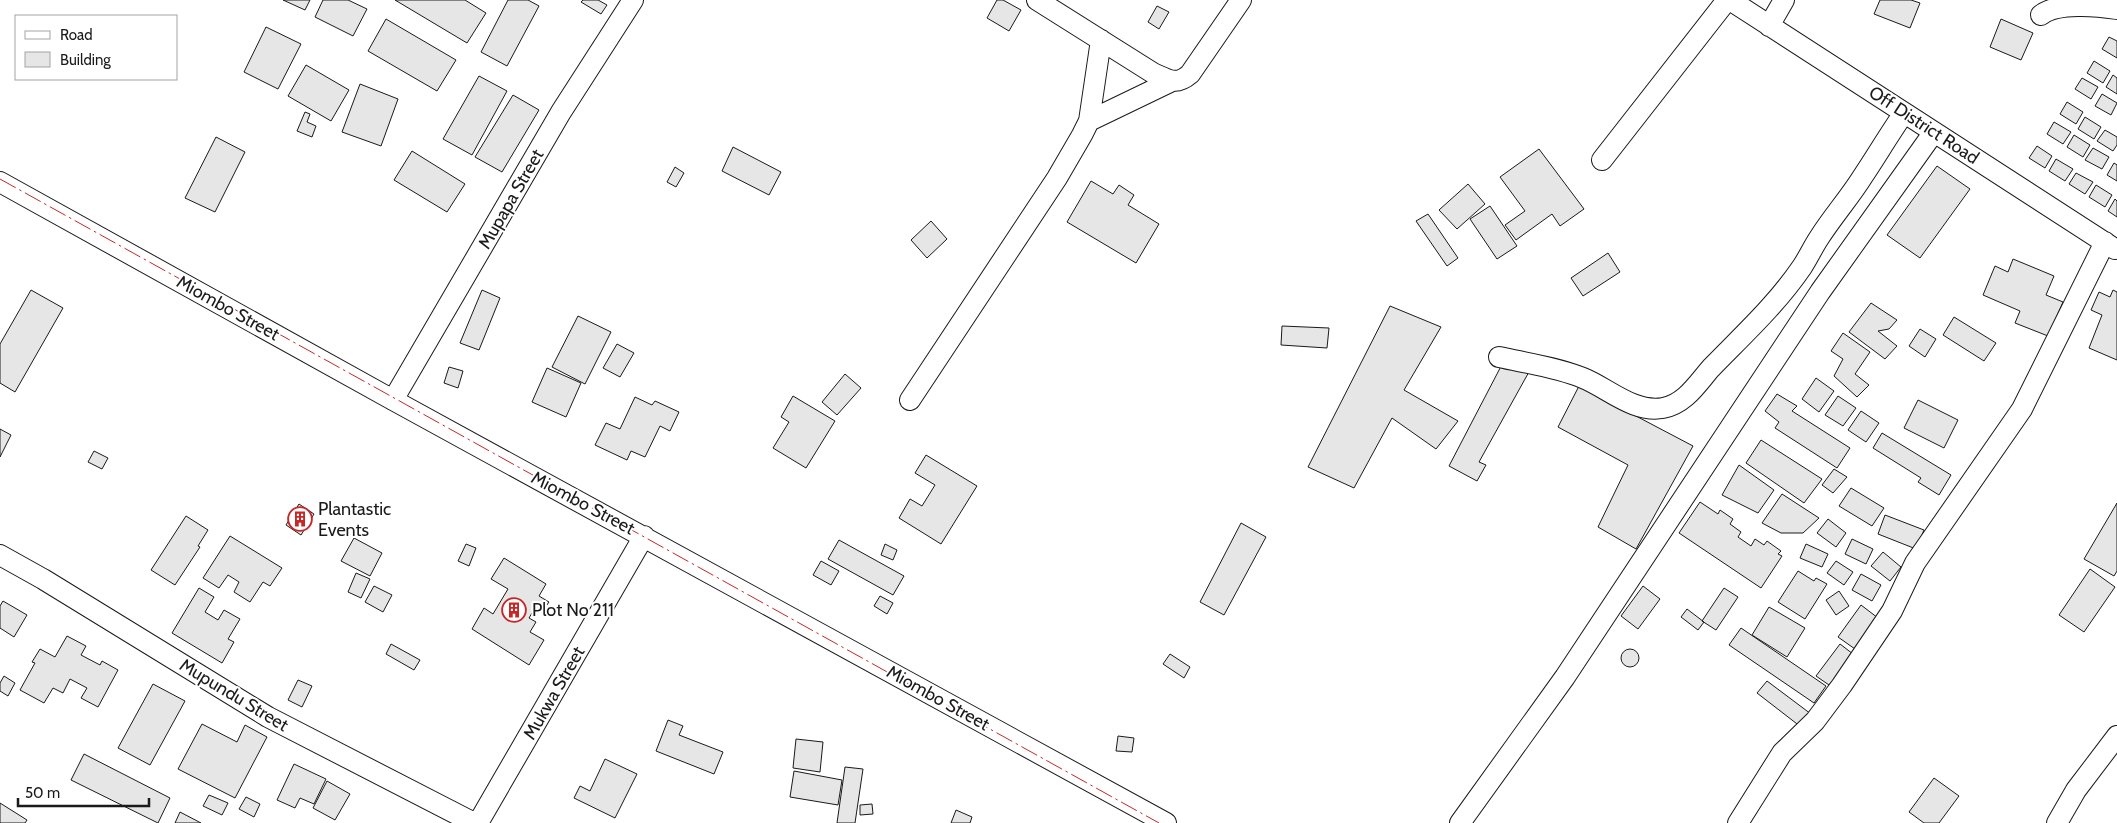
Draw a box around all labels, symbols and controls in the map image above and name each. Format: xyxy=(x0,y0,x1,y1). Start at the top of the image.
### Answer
legend xyxy=(15,15,178,80)
text: Road xyxy=(60,26,93,44)
text: Building xyxy=(60,51,111,69)
street label: Off District Road xyxy=(1865,81,1983,169)
street label: Mupapa Street xyxy=(474,145,548,253)
street label: Miombo Street xyxy=(173,271,283,345)
street label: Miombo Street xyxy=(527,466,639,540)
place label: Plantastic Events xyxy=(318,498,391,541)
building icon: Plantastic Events xyxy=(287,506,313,532)
building icon: Plot No 211 xyxy=(501,597,527,623)
place label: Plot No 211 xyxy=(532,599,614,621)
street label: Mukwa Street xyxy=(519,643,589,743)
street label: Mupundu Street xyxy=(176,654,292,736)
street label: Miombo Street xyxy=(883,661,993,735)
scale bar xyxy=(18,776,149,808)
text: 50 m xyxy=(25,784,60,802)

